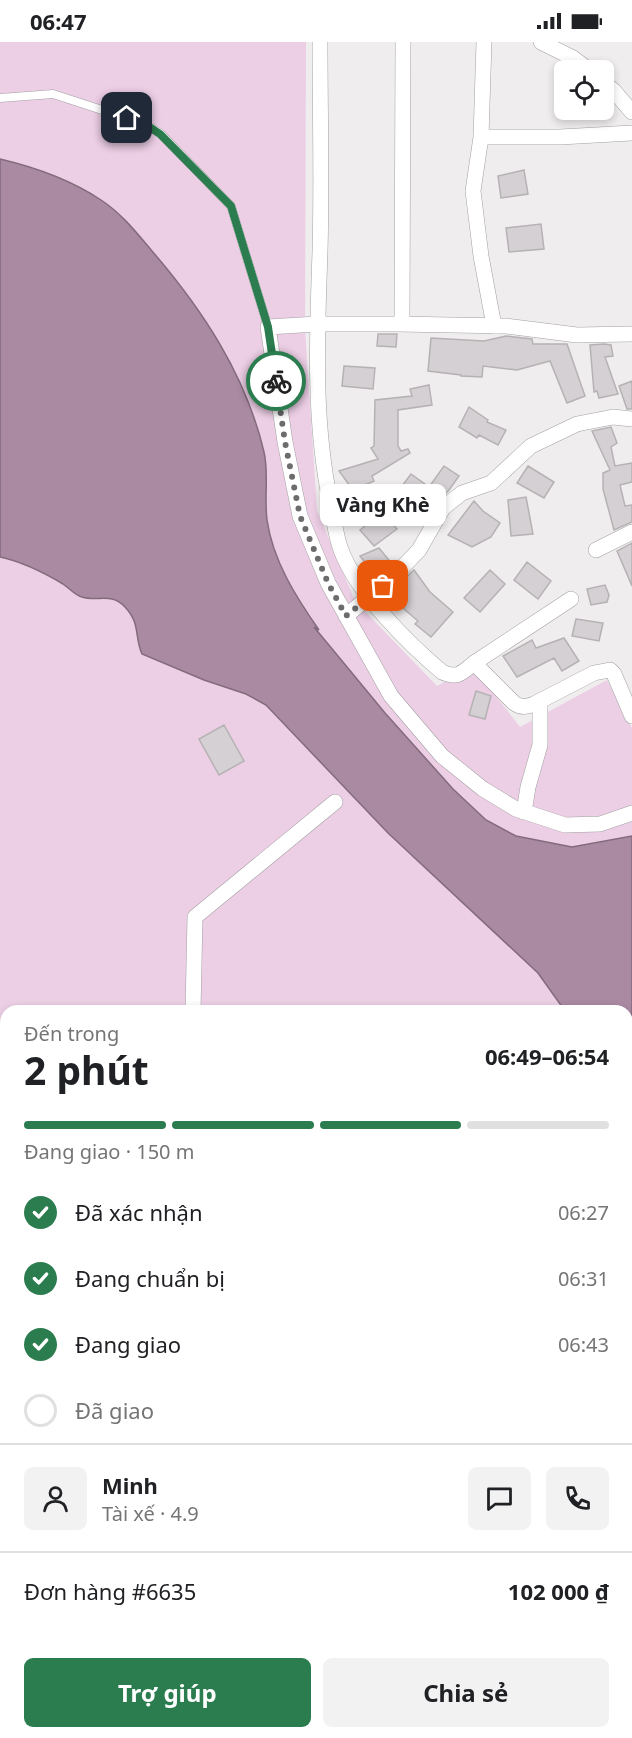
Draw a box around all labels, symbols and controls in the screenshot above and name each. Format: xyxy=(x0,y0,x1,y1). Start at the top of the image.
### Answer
text: 06:47 xyxy=(30,6,87,36)
map controls xyxy=(554,60,614,120)
button: locate xyxy=(554,60,614,120)
pin xyxy=(101,92,152,143)
icon: home xyxy=(110,101,143,134)
courier xyxy=(246,351,306,411)
icon: bike xyxy=(260,365,293,398)
callout: Vàng Khè xyxy=(320,484,446,526)
text: Vàng Khè xyxy=(336,491,430,518)
pin xyxy=(357,560,408,611)
icon: bag xyxy=(366,569,399,602)
text: Đến trong xyxy=(24,1020,119,1047)
text: 06:49–06:54 xyxy=(485,1041,609,1071)
text: 2 phút xyxy=(24,1043,149,1096)
text: Đang giao · 150 m xyxy=(24,1138,194,1165)
icon: check xyxy=(24,1196,57,1229)
text: Đã xác nhận xyxy=(75,1197,203,1227)
text: 06:27 xyxy=(558,1199,609,1226)
icon: check xyxy=(24,1262,57,1295)
text: Đang chuẩn bị xyxy=(75,1263,225,1293)
text: 06:31 xyxy=(558,1265,609,1292)
icon: check xyxy=(24,1328,57,1361)
text: Đang giao xyxy=(75,1329,181,1359)
text: 06:43 xyxy=(558,1331,609,1358)
text: Đã giao xyxy=(75,1395,154,1425)
button: person xyxy=(24,1467,87,1530)
button: chat xyxy=(468,1467,531,1530)
button: phone xyxy=(546,1467,609,1530)
text: Minh xyxy=(102,1470,158,1500)
text: Tài xế · 4.9 xyxy=(102,1500,199,1527)
text: Đơn hàng #6635 xyxy=(24,1576,196,1606)
text: 102 000 ₫ xyxy=(508,1576,609,1606)
button: Trợ giúp xyxy=(24,1658,311,1727)
button: Chia sẻ xyxy=(323,1658,609,1727)

